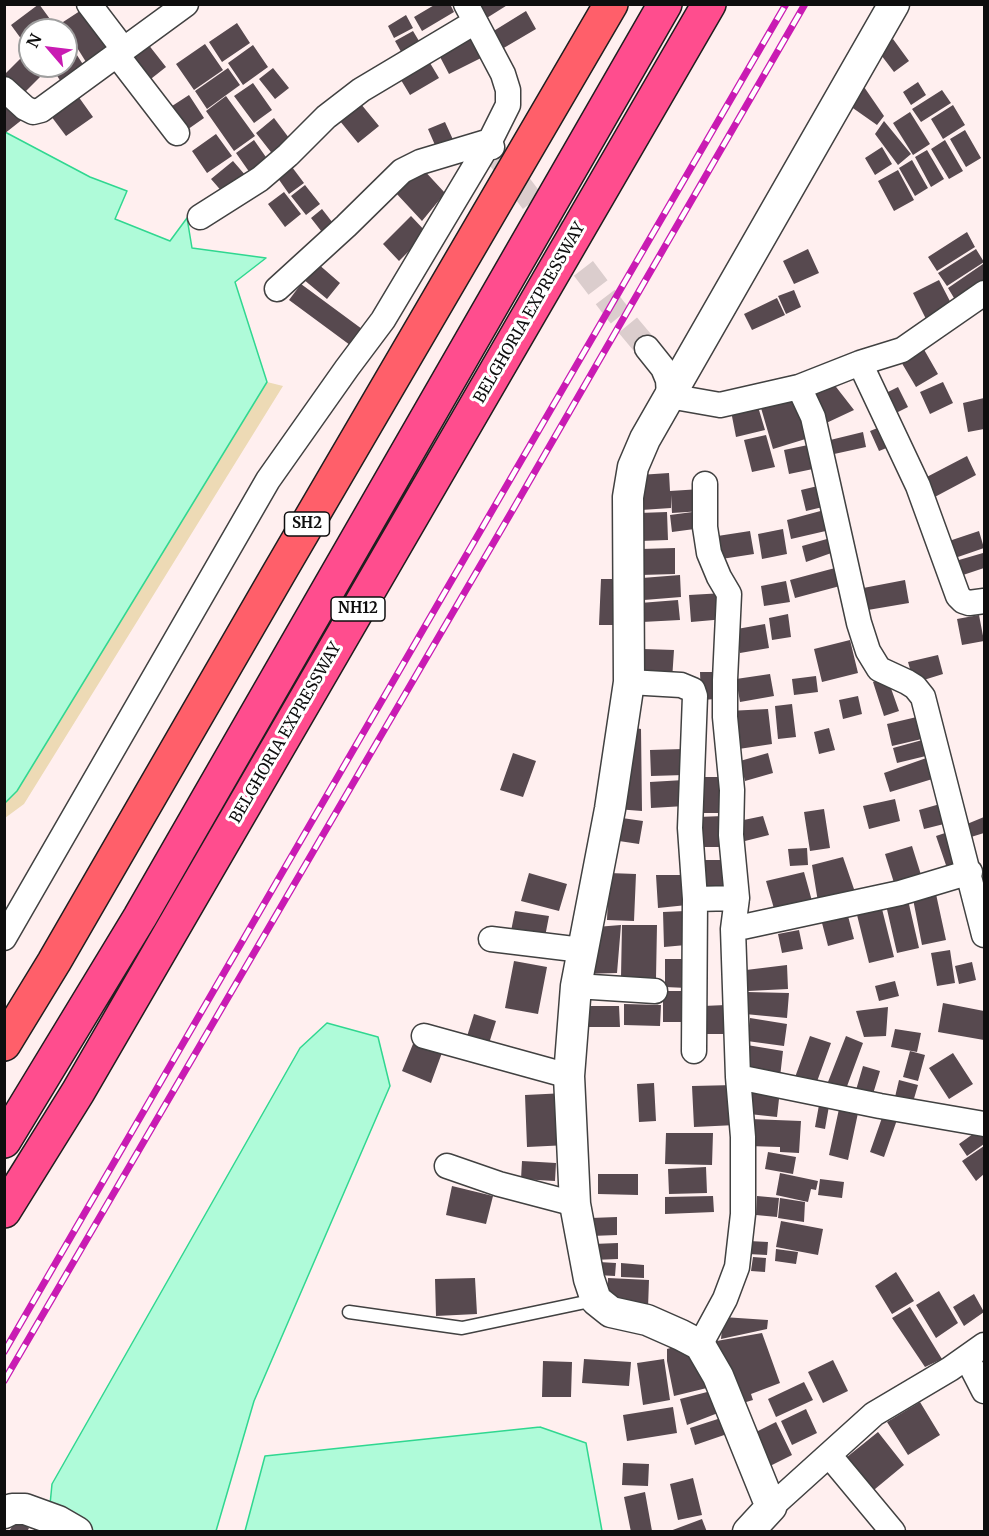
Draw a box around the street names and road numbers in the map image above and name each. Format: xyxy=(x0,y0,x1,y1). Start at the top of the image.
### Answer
street label: BELGHORIA EXPRESSWAY xyxy=(470,219,590,407)
road number: SH2 xyxy=(284,512,330,536)
road number: NH12 xyxy=(331,597,385,621)
street label: BELGHORIA EXPRESSWAY xyxy=(226,639,346,827)

